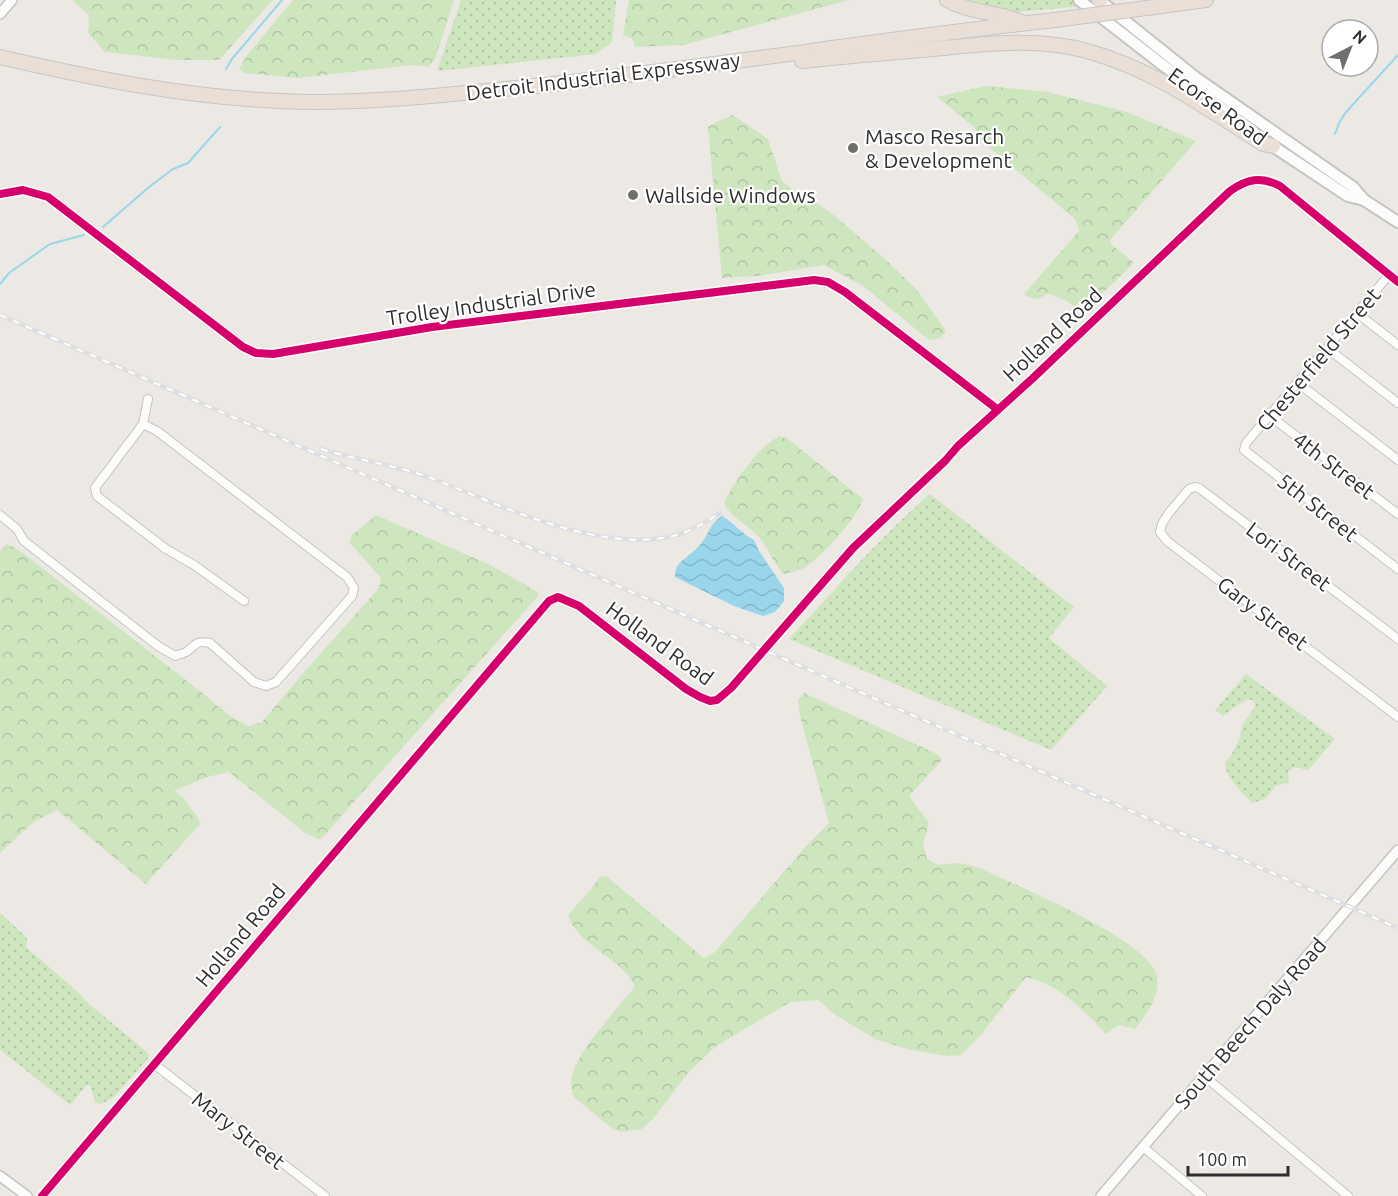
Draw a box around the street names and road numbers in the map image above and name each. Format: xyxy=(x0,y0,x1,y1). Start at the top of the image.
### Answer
street label: Detroit Industrial Expressway xyxy=(465,47,741,105)
street label: Ecorse Road xyxy=(1164,62,1272,150)
street label: Trolley Industrial Drive xyxy=(385,276,597,330)
street label: Holland Road xyxy=(998,282,1106,386)
street label: Chesterfield Street xyxy=(1251,283,1385,435)
street label: 4th Street xyxy=(1289,427,1379,503)
street label: 5th Street xyxy=(1273,468,1363,546)
street label: Lori Street xyxy=(1242,516,1336,596)
street label: Gary Street xyxy=(1213,571,1313,655)
street label: Holland Road xyxy=(602,596,718,690)
street label: Holland Road xyxy=(190,879,290,991)
street label: South Beech Daly Road xyxy=(1169,933,1331,1113)
street label: Mary Street xyxy=(188,1086,290,1174)

